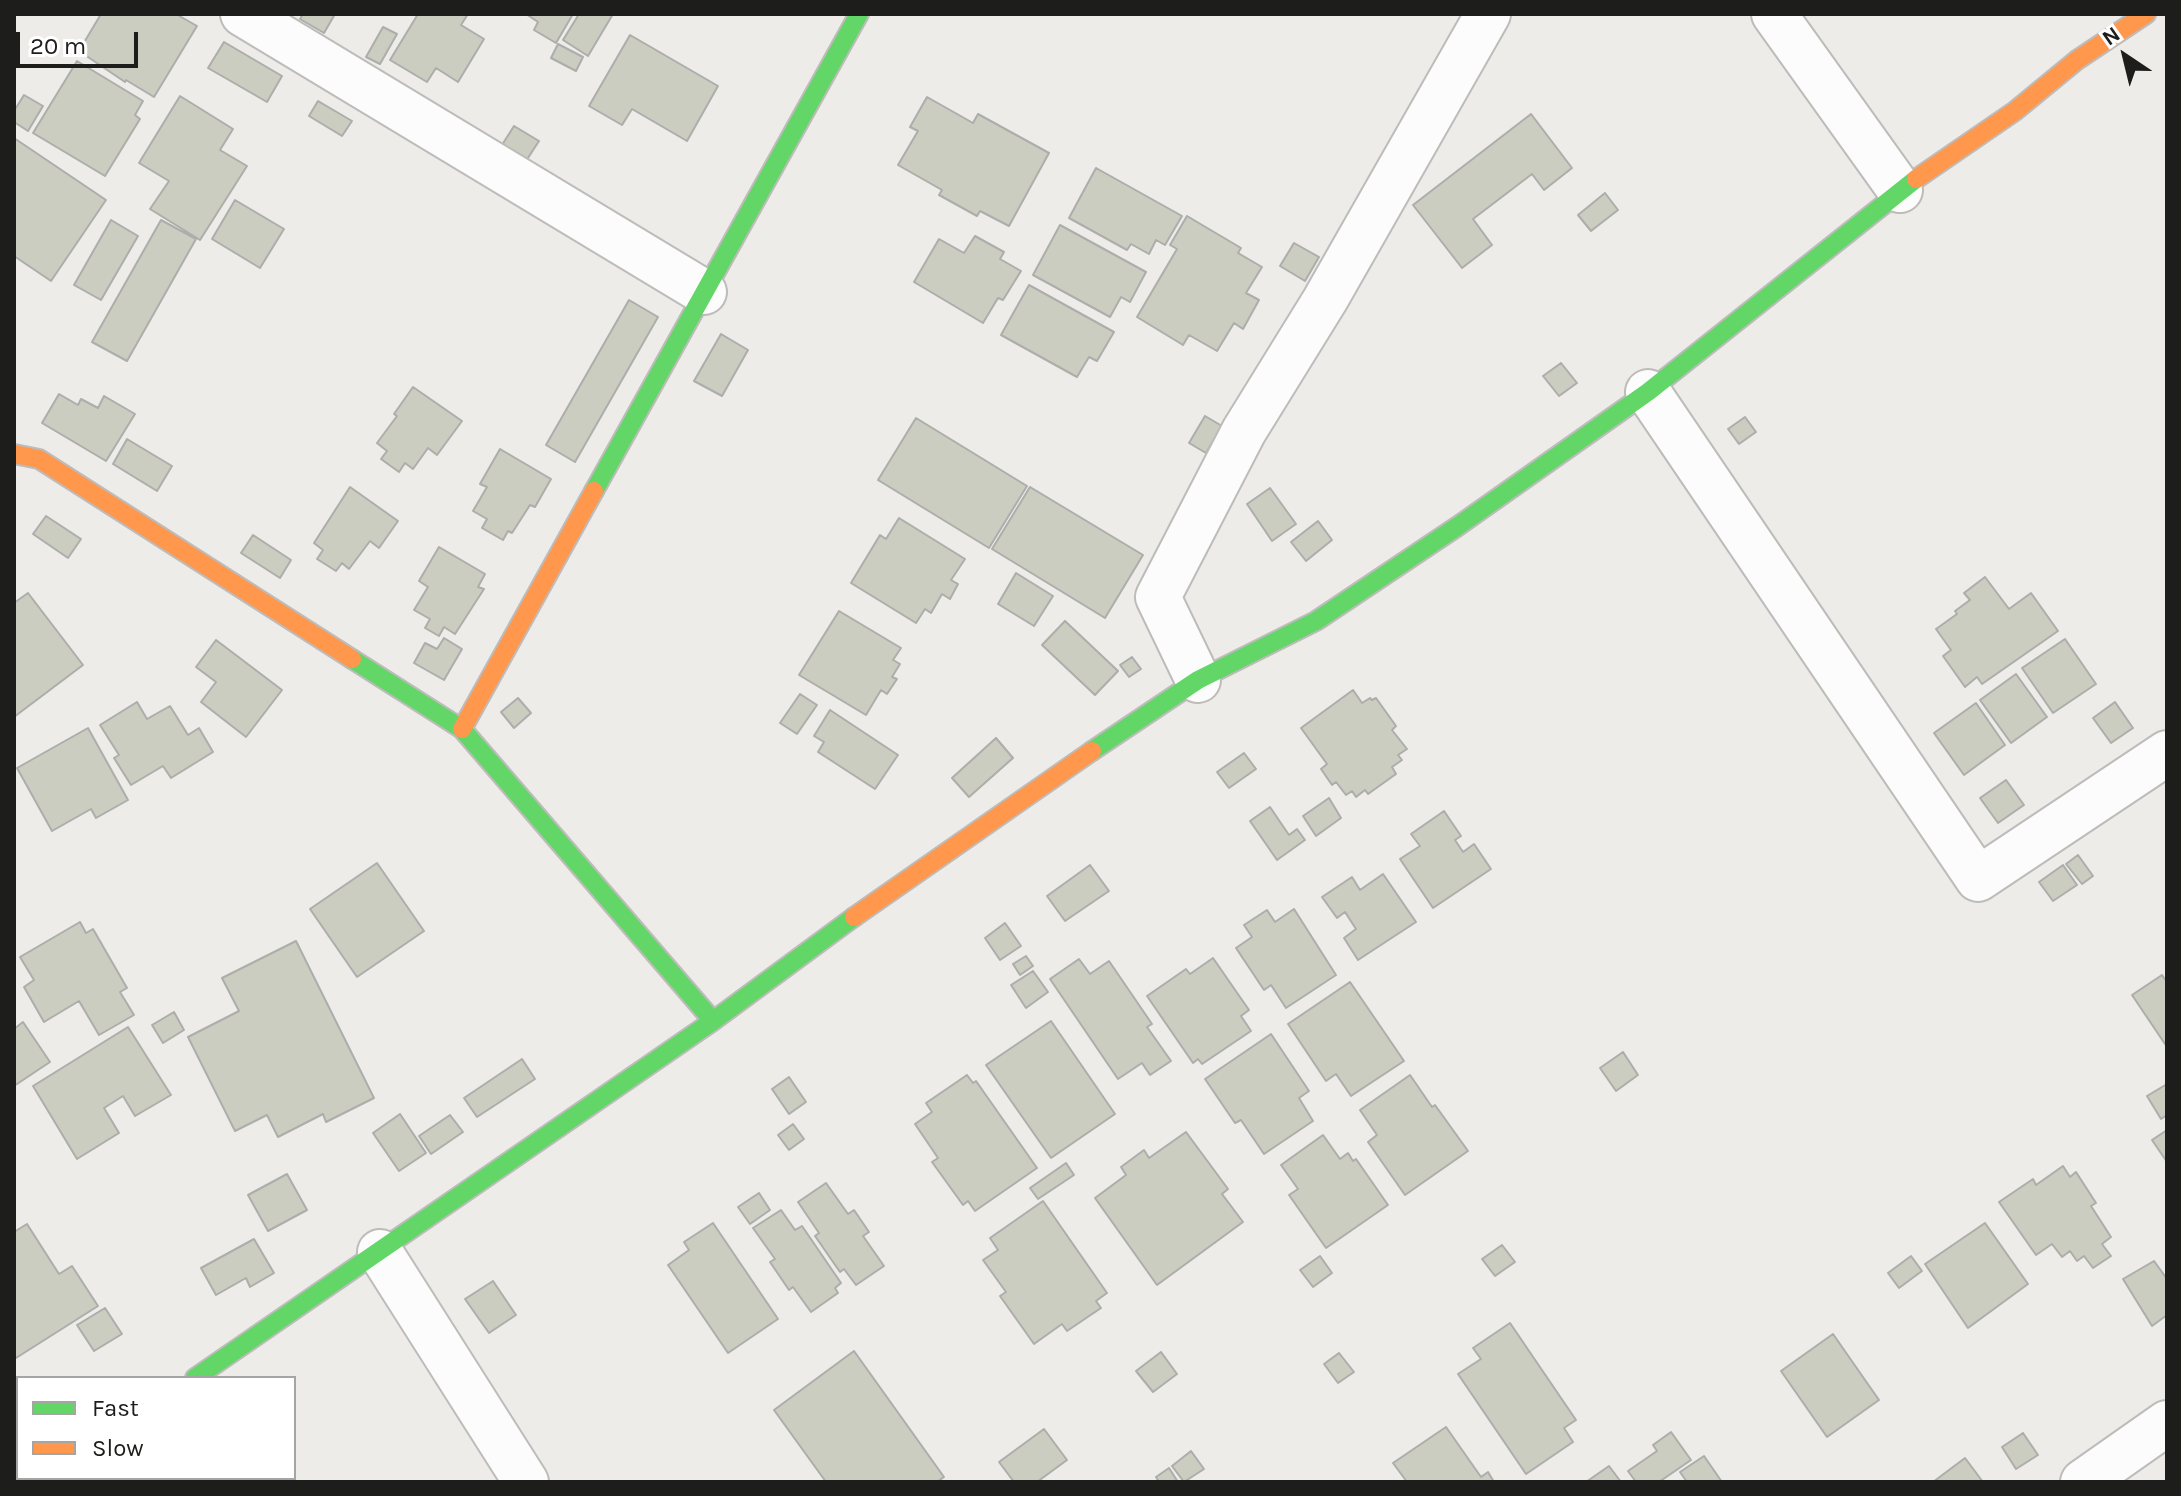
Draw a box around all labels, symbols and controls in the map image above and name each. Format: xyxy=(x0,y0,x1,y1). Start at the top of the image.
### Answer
scale bar xyxy=(20,16,142,66)
north arrow xyxy=(2085,16,2165,96)
text: N xyxy=(2097,21,2125,52)
text: 20 m xyxy=(30,32,86,60)
legend xyxy=(16,1376,296,1480)
text: Fast xyxy=(92,1394,139,1422)
text: Slow xyxy=(92,1434,144,1462)

